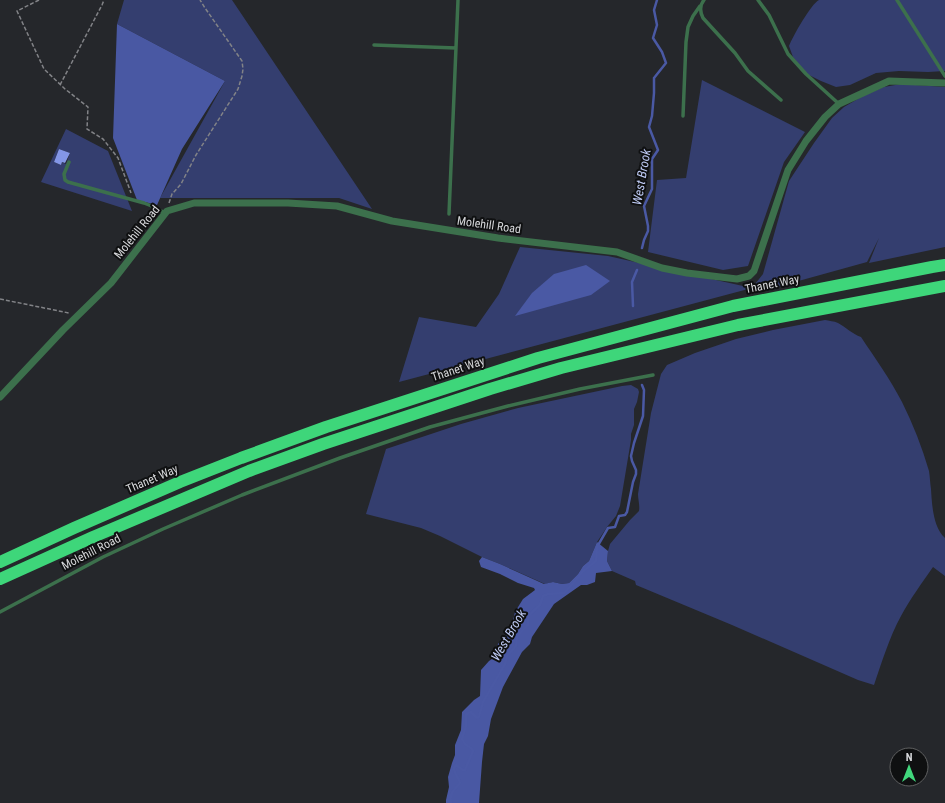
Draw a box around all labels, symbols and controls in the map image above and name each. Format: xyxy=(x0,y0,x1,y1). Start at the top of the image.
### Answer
water label: West Brook xyxy=(629,148,654,206)
street label: Molehill Road xyxy=(111,203,163,261)
street label: Molehill Road xyxy=(456,214,522,236)
street label: Thanet Way xyxy=(744,272,800,296)
street label: Thanet Way xyxy=(430,354,486,384)
street label: Thanet Way xyxy=(124,462,180,496)
street label: Molehill Road xyxy=(59,531,123,573)
water label: West Brook xyxy=(488,607,529,664)
north arrow xyxy=(889,747,929,787)
text: N xyxy=(906,751,913,764)

